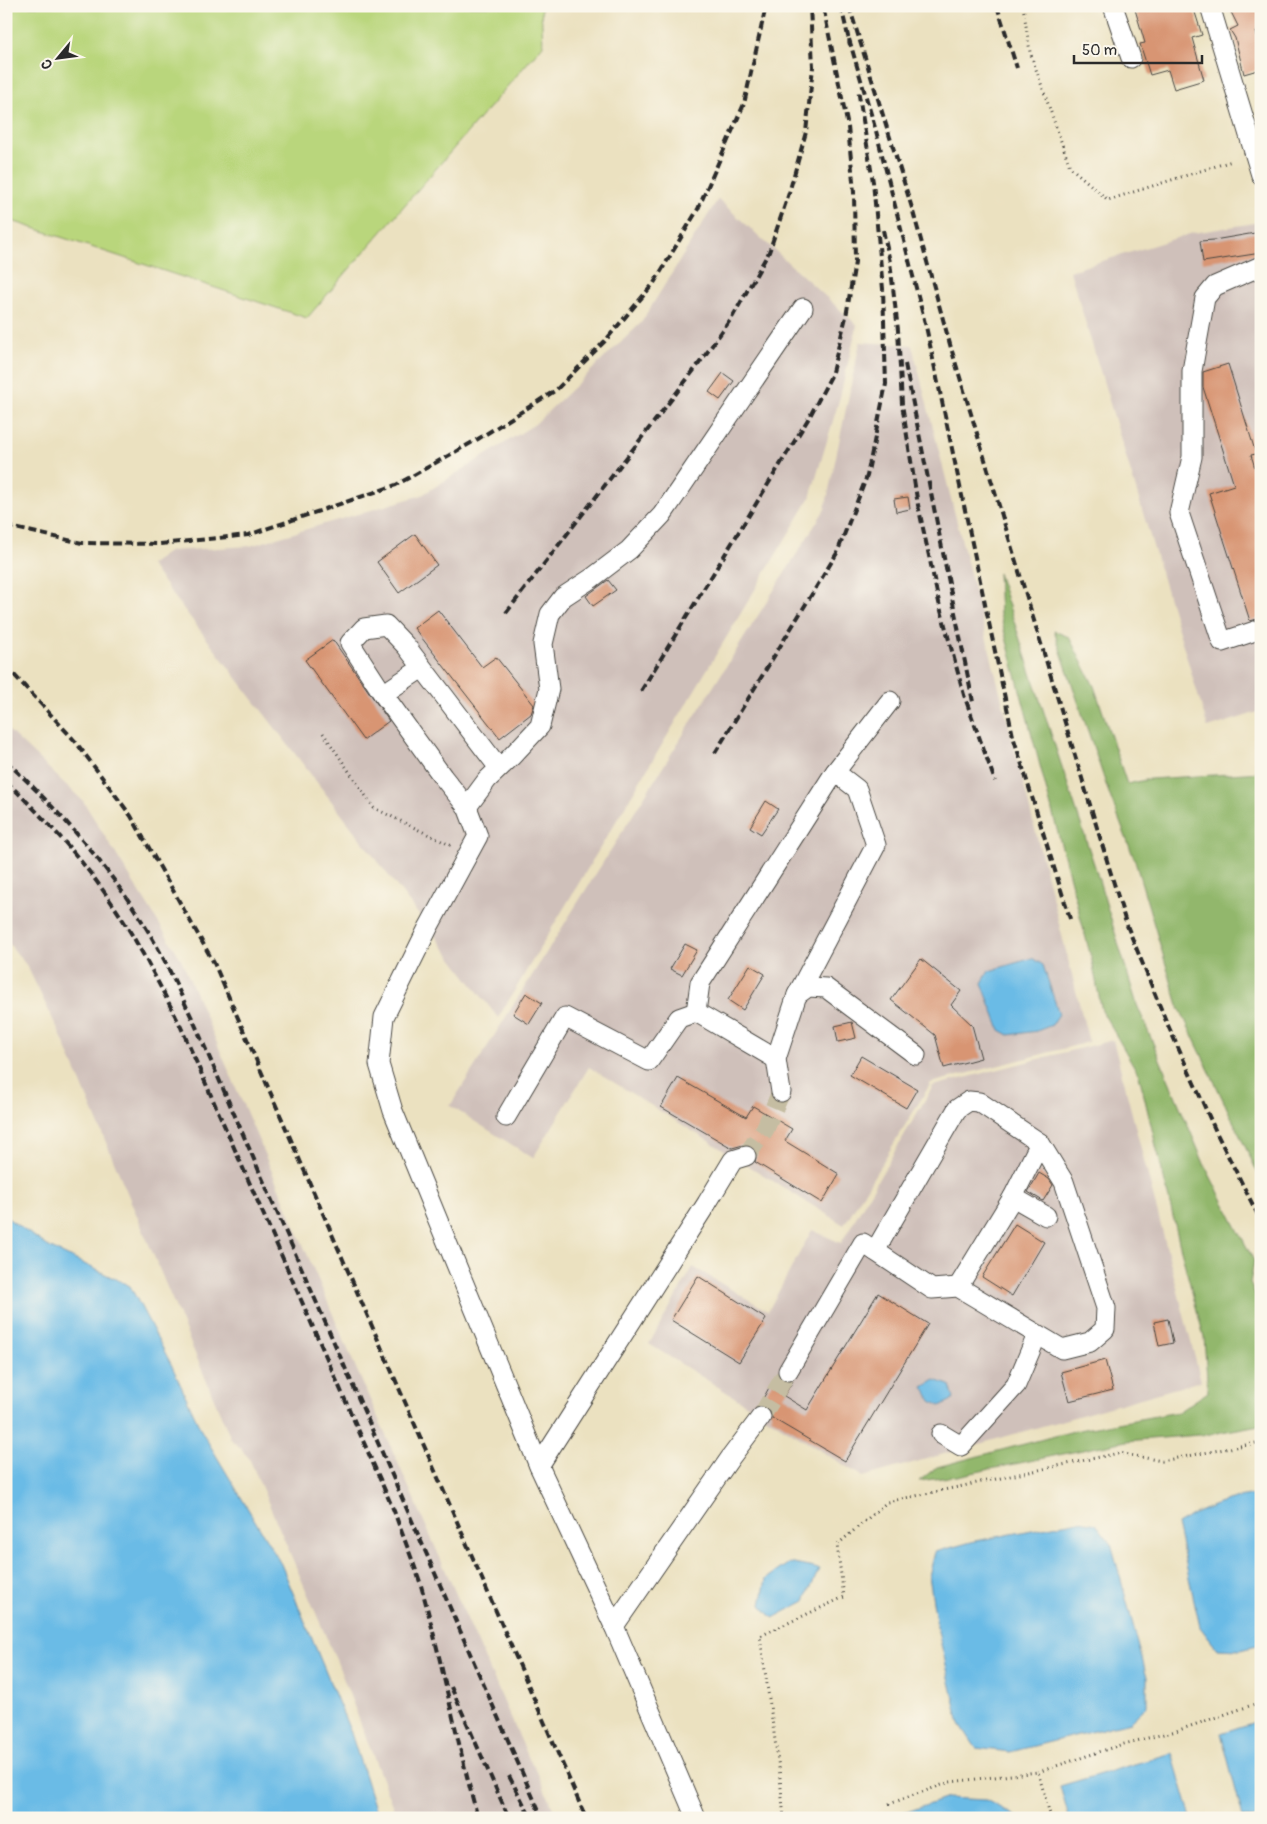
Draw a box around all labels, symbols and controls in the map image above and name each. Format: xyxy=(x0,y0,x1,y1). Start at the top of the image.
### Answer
north arrow xyxy=(32,32,82,82)
scale bar xyxy=(1074,32,1202,64)
text: 50 m xyxy=(1082,41,1117,60)
text: С xyxy=(37,56,57,72)

